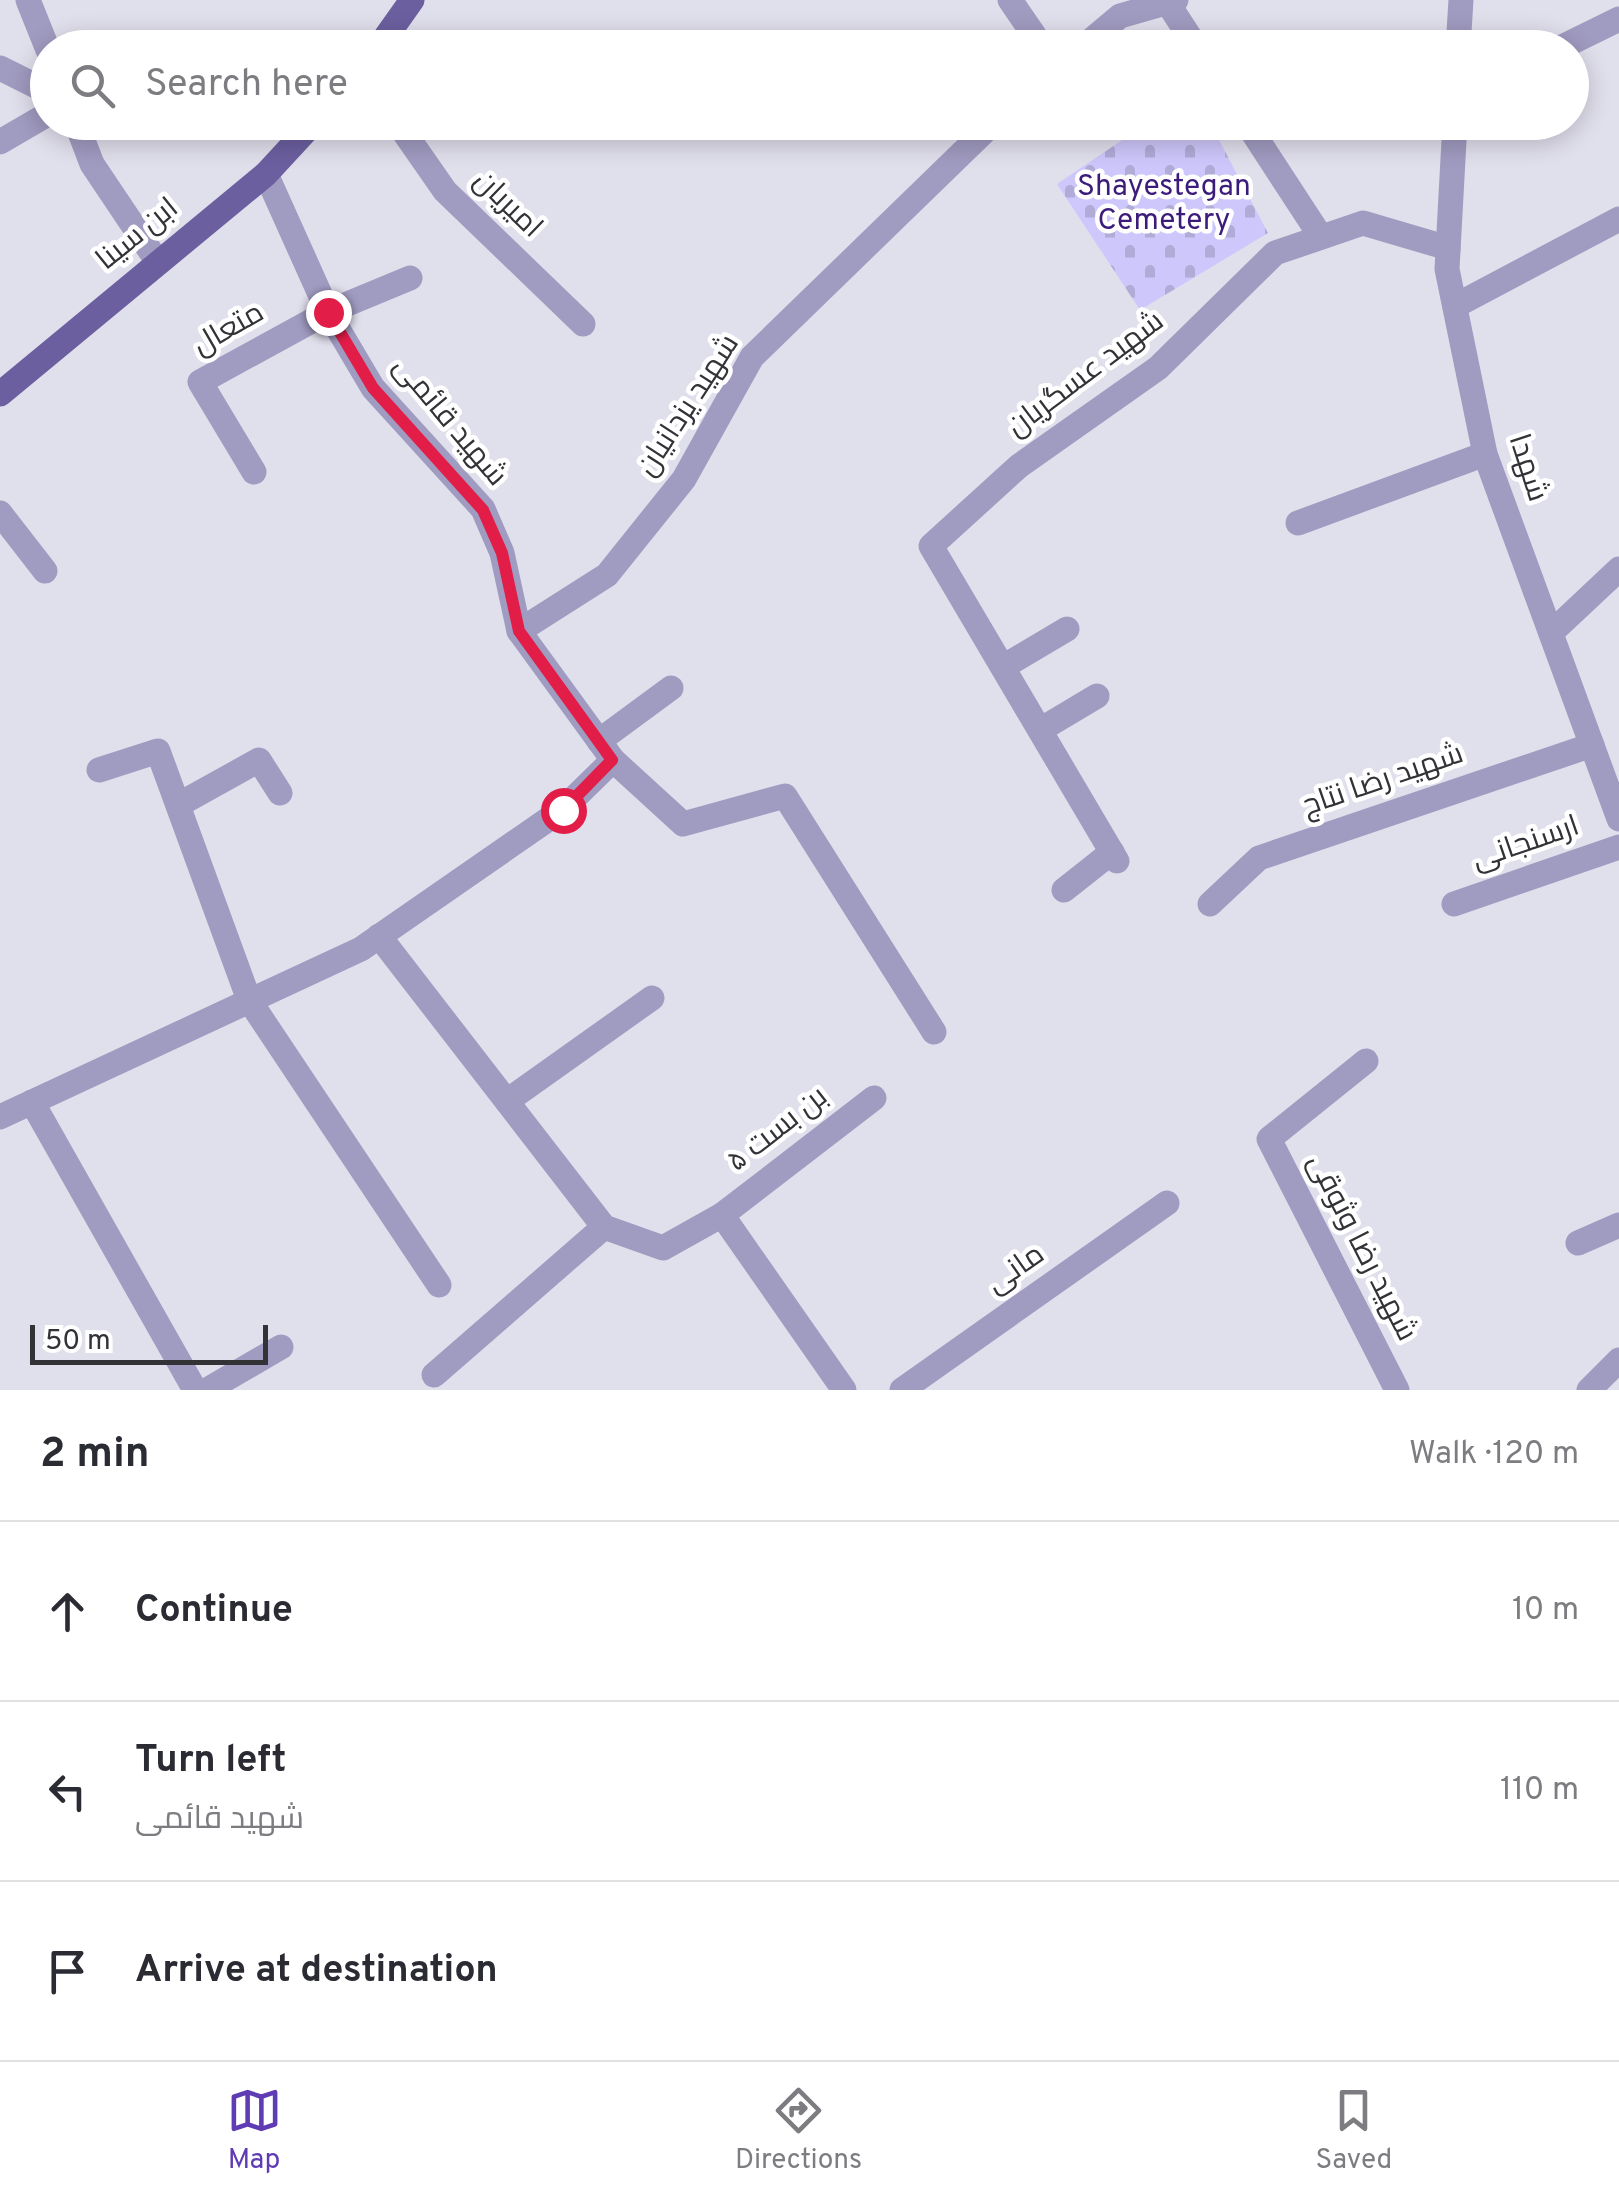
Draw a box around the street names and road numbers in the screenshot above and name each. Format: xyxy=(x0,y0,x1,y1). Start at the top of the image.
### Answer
street label: امیریان xyxy=(465,163,549,247)
street label: ابن سینا xyxy=(89,191,187,279)
street label: متعال xyxy=(187,295,271,365)
street label: شهید عسگریان xyxy=(1000,304,1172,446)
street label: شهید یزدانیان xyxy=(629,328,749,484)
street label: شهید قائمی xyxy=(384,349,514,495)
street label: شهدا xyxy=(1499,430,1555,506)
street label: شهید رضا نتاج xyxy=(1298,736,1468,826)
street label: ارسنجانی xyxy=(1467,808,1585,880)
street label: بن بست ۵ xyxy=(720,1079,836,1181)
street label: شهید رضا وثوقی xyxy=(1298,1148,1424,1348)
street label: مانی xyxy=(980,1237,1052,1303)

